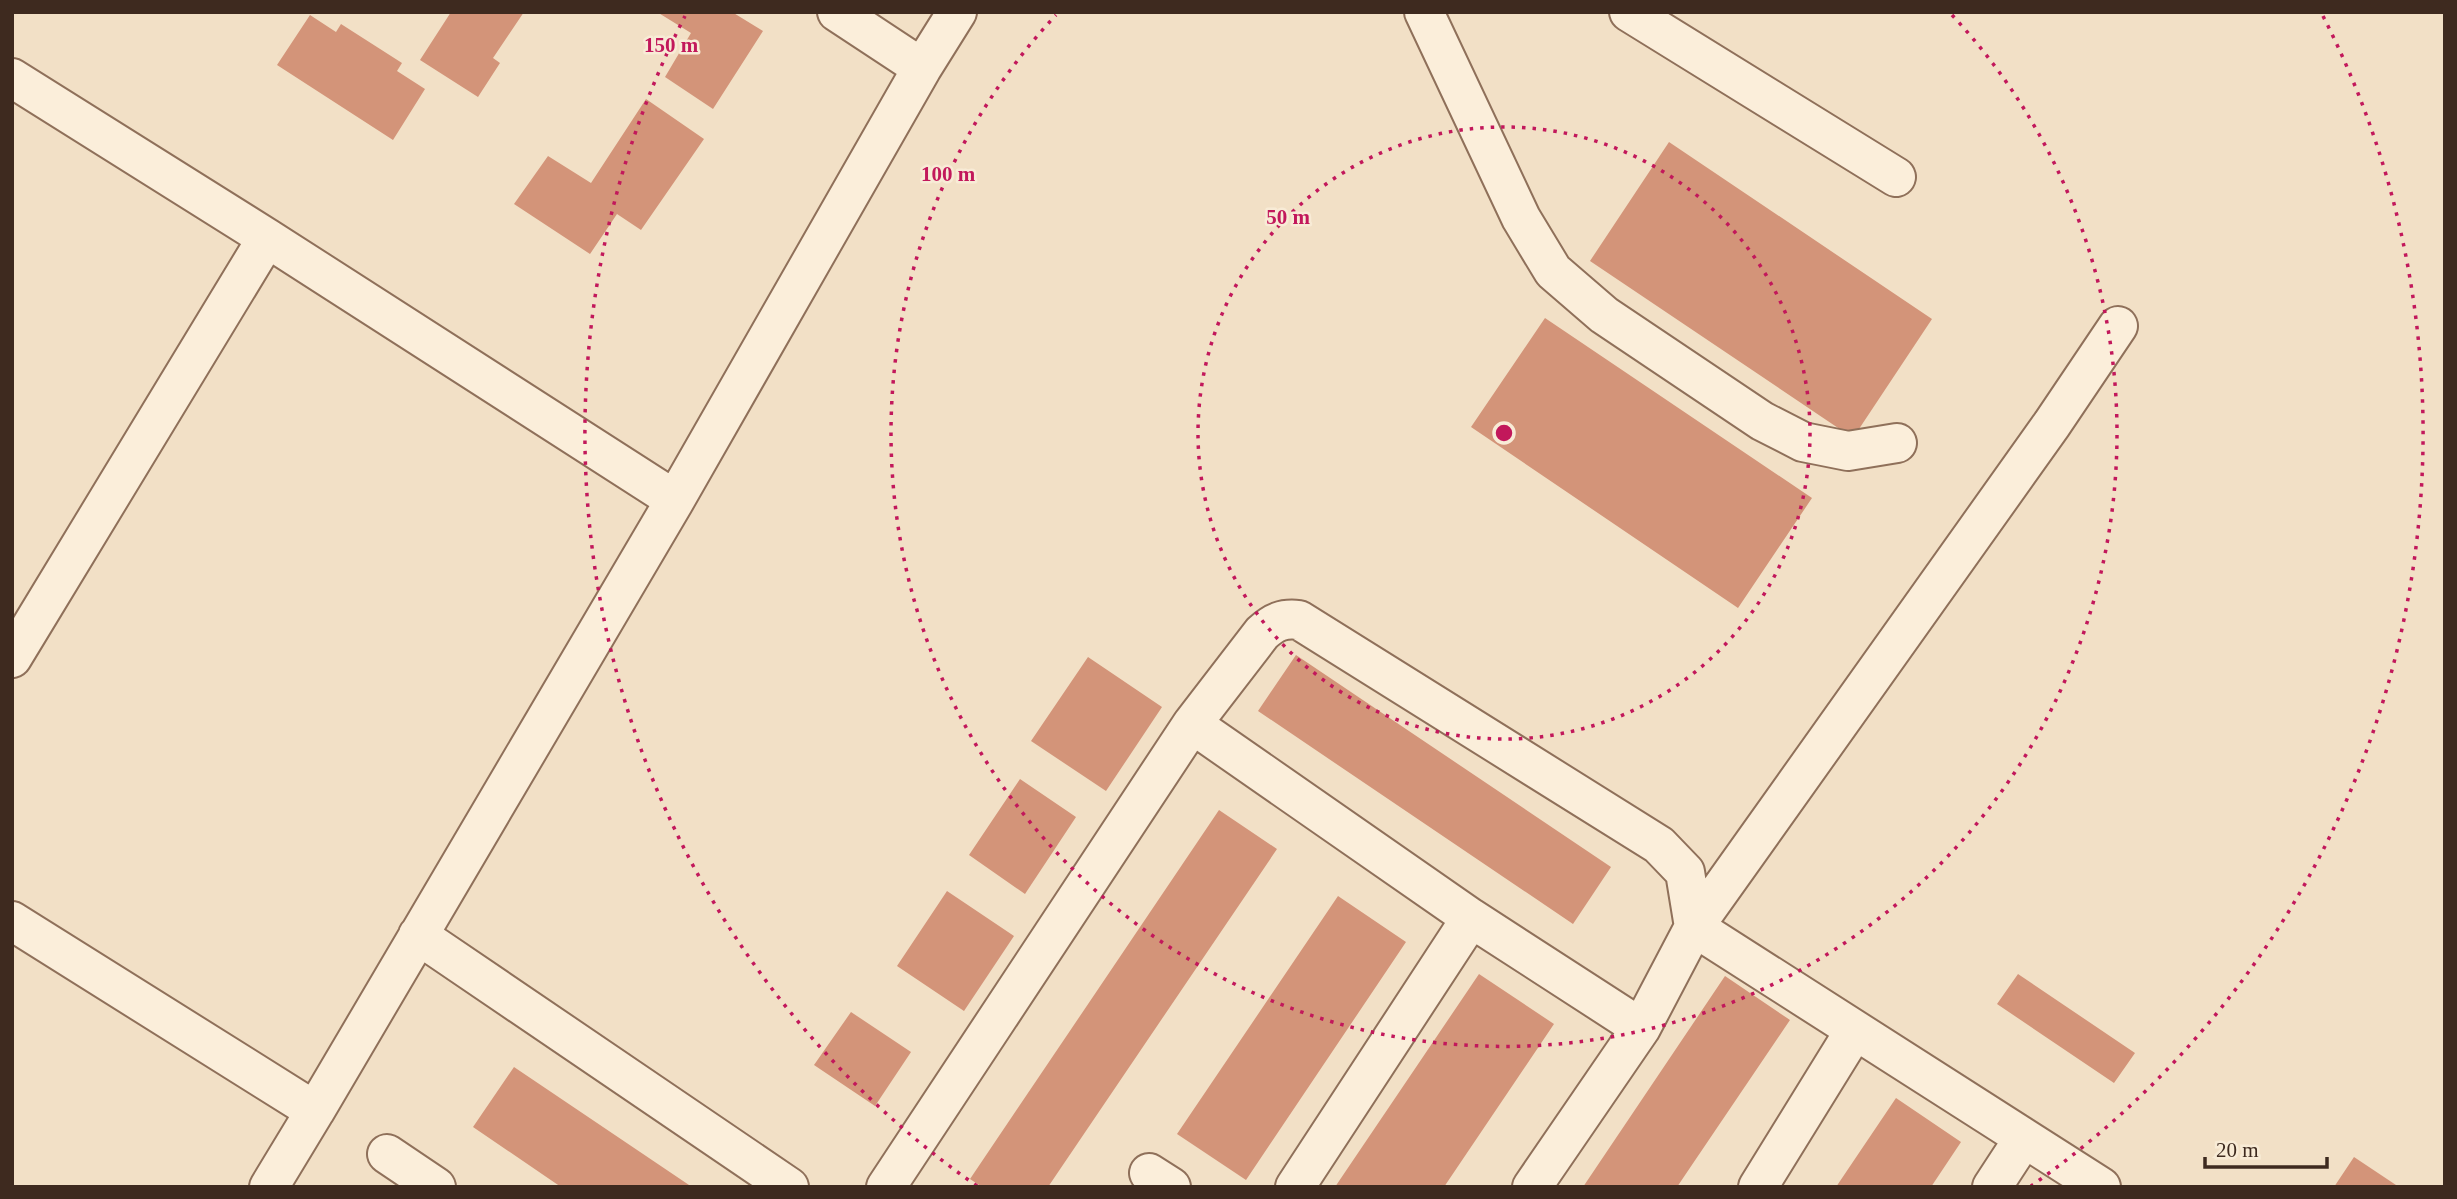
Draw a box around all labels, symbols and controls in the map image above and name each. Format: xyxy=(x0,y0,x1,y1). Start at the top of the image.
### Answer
text: 150 m xyxy=(644,33,699,57)
text: 100 m xyxy=(921,162,976,186)
text: 50 m xyxy=(1266,205,1310,229)
centre of rings xyxy=(1492,421,1516,445)
scale bar xyxy=(2205,1126,2328,1170)
text: 20 m xyxy=(2216,1138,2259,1162)

